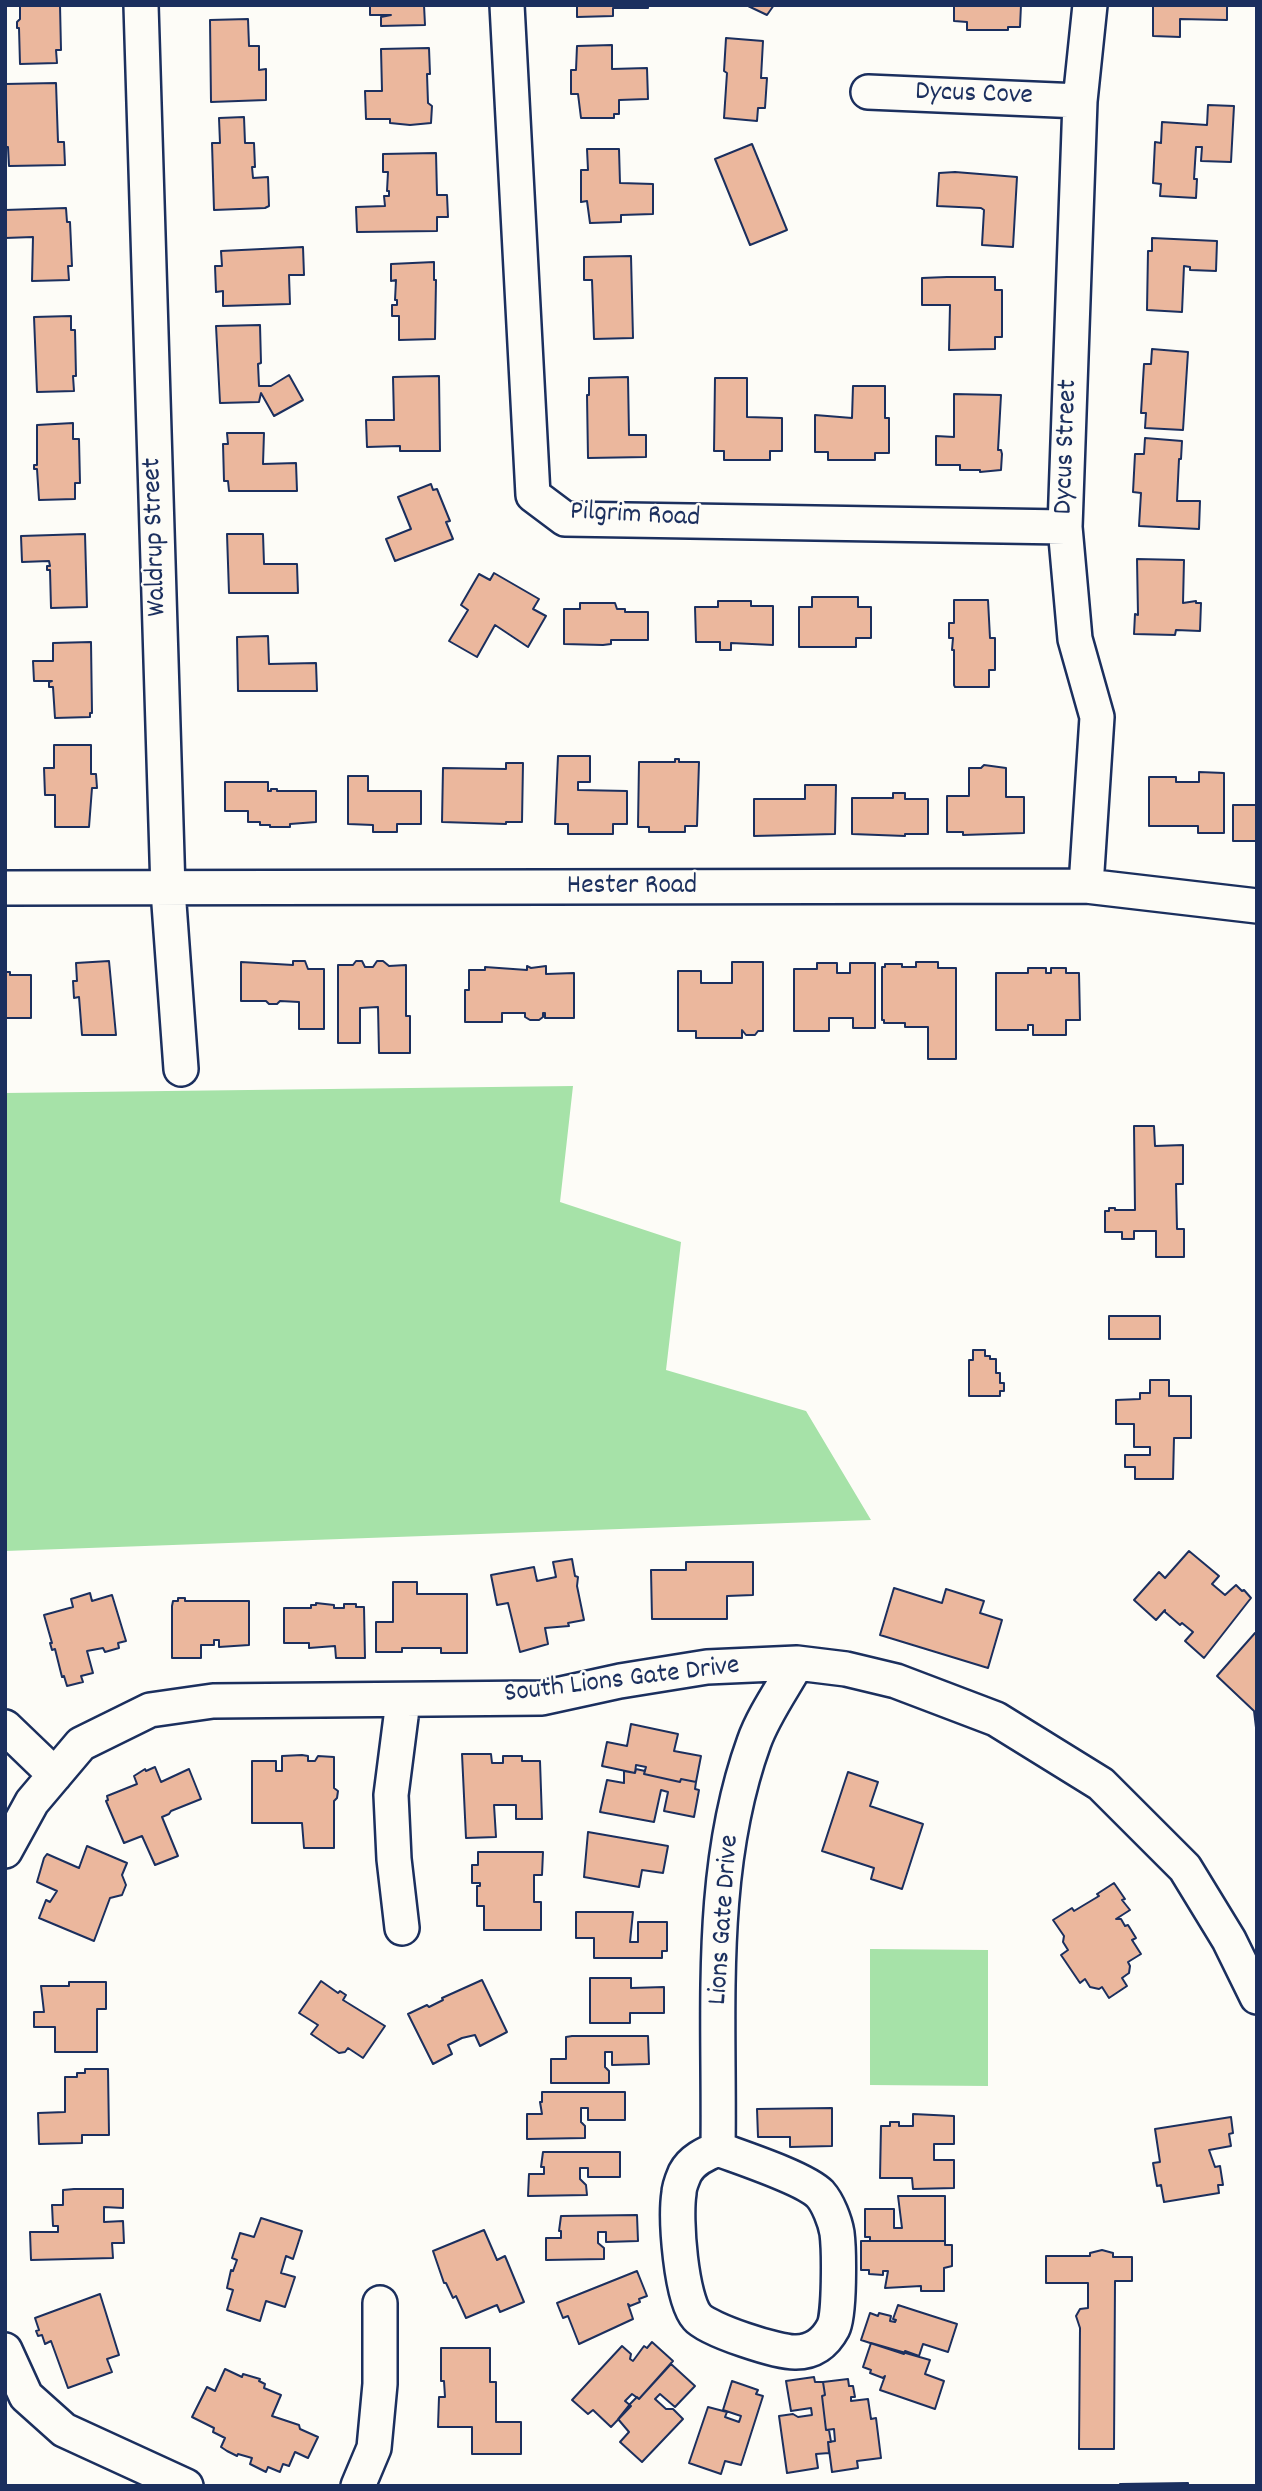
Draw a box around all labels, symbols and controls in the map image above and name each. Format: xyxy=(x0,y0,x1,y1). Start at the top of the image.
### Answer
street label: Dycus Cove xyxy=(915,77,1033,115)
street label: Dycus Street xyxy=(1049,379,1087,515)
street label: Waldrup Street xyxy=(137,457,177,617)
street label: Pilgrim Road xyxy=(569,497,701,537)
street label: Hester Road xyxy=(567,871,697,905)
street label: South Lions Gate Drive xyxy=(502,1651,742,1713)
street label: Lions Gate Drive xyxy=(703,1834,749,2006)

